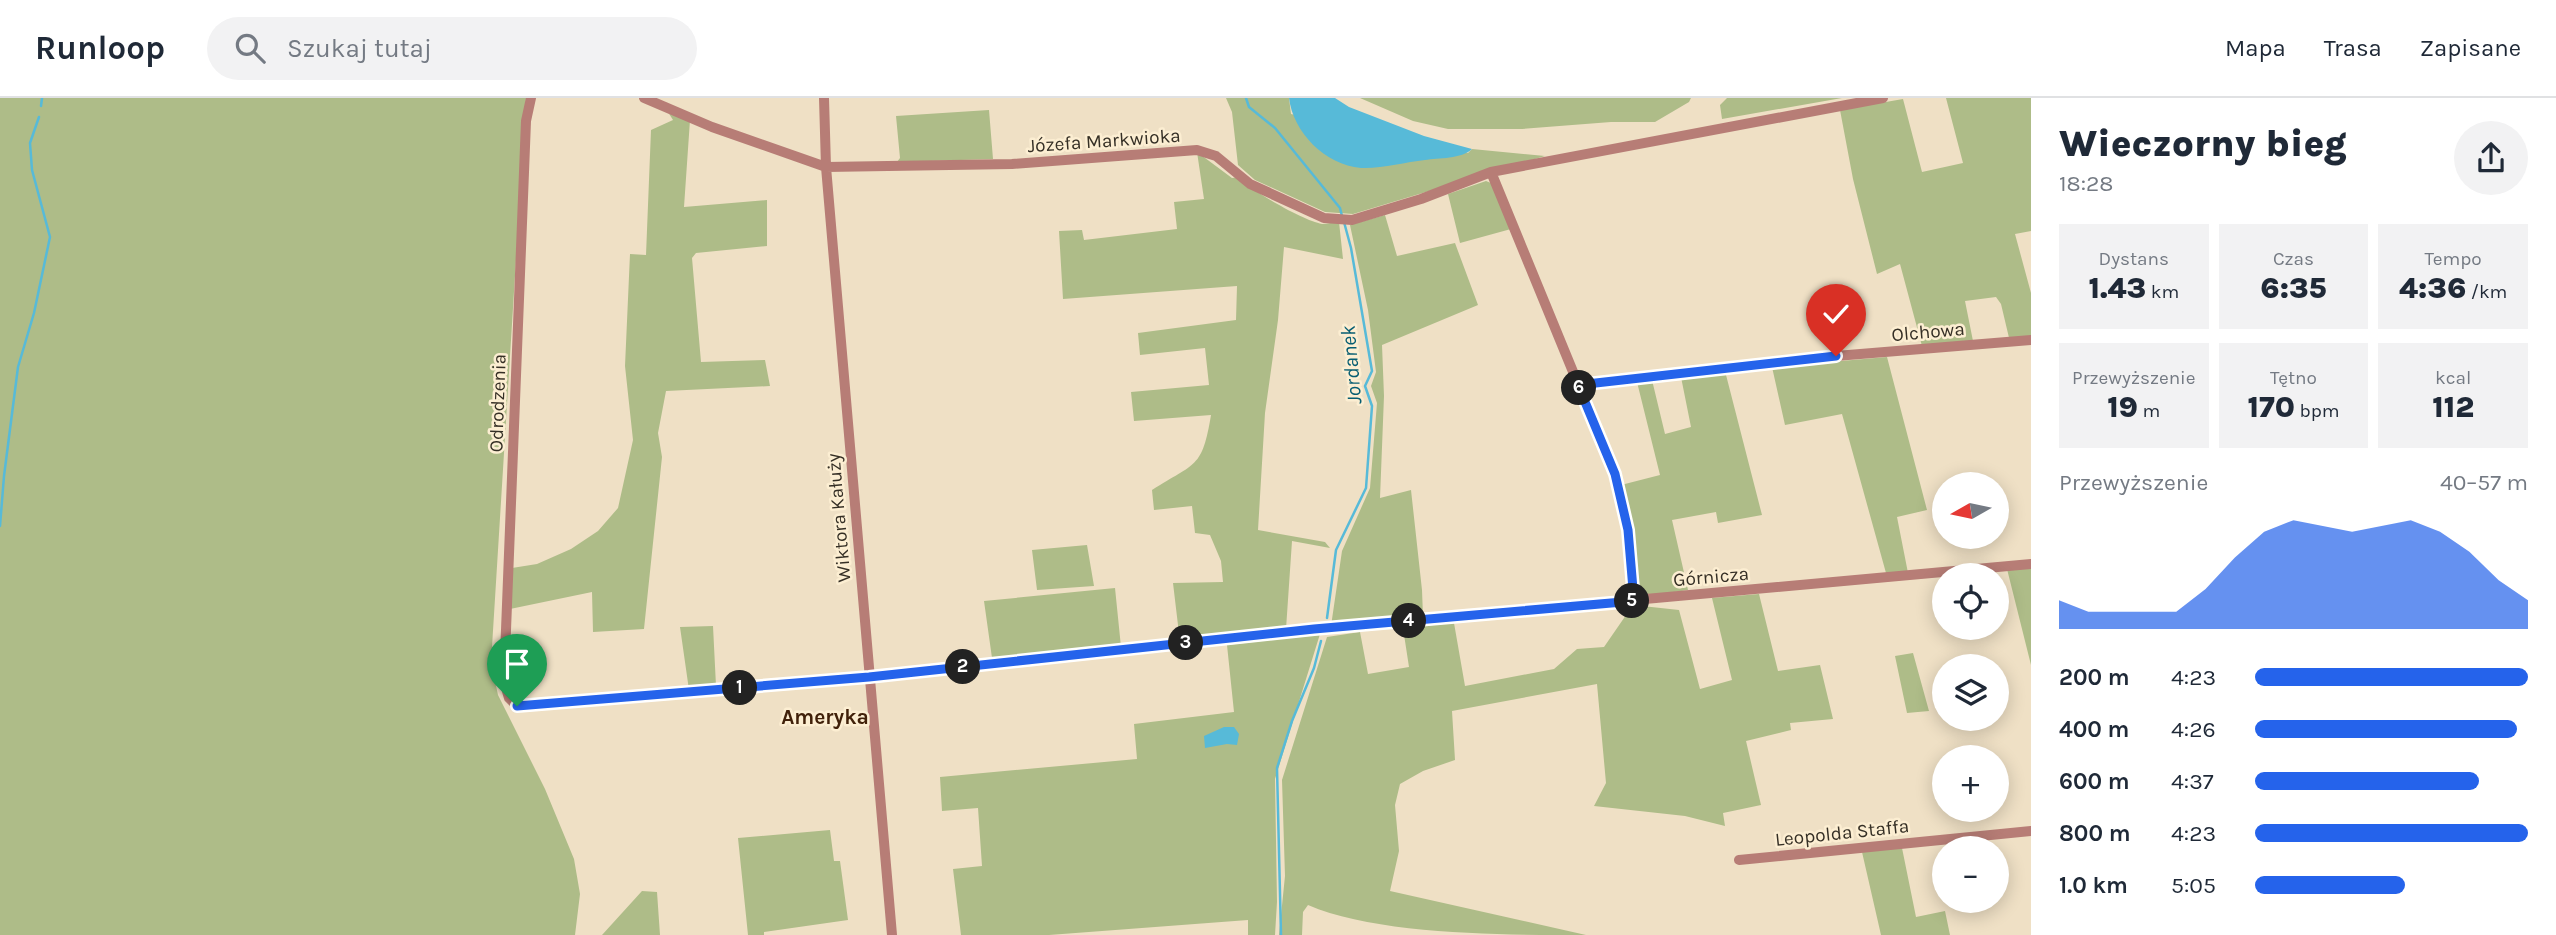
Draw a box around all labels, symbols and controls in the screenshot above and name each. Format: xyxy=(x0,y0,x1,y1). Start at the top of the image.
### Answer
search box xyxy=(207,17,697,80)
text: Runloop xyxy=(35,29,165,67)
icon: search xyxy=(231,29,269,67)
text: Szukaj tutaj xyxy=(287,33,432,64)
text: Mapa xyxy=(2225,34,2286,62)
text: Trasa xyxy=(2324,34,2382,62)
text: Zapisane xyxy=(2420,34,2521,62)
text: Wieczorny bieg xyxy=(2059,121,2347,166)
button: share xyxy=(2454,121,2528,195)
street label: Józefa Markwioka xyxy=(1027,125,1181,157)
text: 18:28 xyxy=(2059,170,2114,197)
text: Dystans xyxy=(2099,248,2169,270)
text: Czas xyxy=(2273,248,2314,270)
text: Tempo xyxy=(2425,248,2482,270)
text: 1.43 xyxy=(2088,270,2146,306)
text: 6:35 xyxy=(2260,270,2327,306)
text: 4:36 xyxy=(2399,270,2466,306)
text: km xyxy=(2146,281,2179,303)
text: /km xyxy=(2466,281,2507,303)
pin xyxy=(1806,284,1866,356)
icon: check xyxy=(1817,295,1855,333)
street label: Olchowa xyxy=(1891,318,1966,346)
water label: Jordanek xyxy=(1336,324,1366,405)
street label: Odrodzenia xyxy=(485,353,511,453)
text: Przewyższenie xyxy=(2072,367,2196,389)
text: Tętno xyxy=(2270,367,2317,389)
text: kcal xyxy=(2435,367,2471,389)
pin: 6 xyxy=(1562,370,1596,406)
text: 6 xyxy=(1573,376,1584,398)
text: 19 xyxy=(2107,389,2138,425)
text: 170 xyxy=(2247,389,2295,425)
text: 112 xyxy=(2432,389,2474,425)
text: m xyxy=(2138,400,2160,422)
text: bpm xyxy=(2295,400,2340,422)
street label: Wiktora Kałuży xyxy=(822,452,856,583)
text: Przewyższenie xyxy=(2059,469,2208,496)
text: 40–57 m xyxy=(2440,469,2528,496)
north arrow xyxy=(1932,472,2009,550)
map controls xyxy=(1932,472,2009,913)
street label: Górnicza xyxy=(1672,563,1750,591)
button: locate xyxy=(1932,563,2009,640)
pin: 5 xyxy=(1614,584,1650,618)
text: 5 xyxy=(1626,589,1637,611)
pin: 4 xyxy=(1392,603,1426,638)
text: 4 xyxy=(1403,609,1414,631)
pin: 3 xyxy=(1168,626,1204,660)
text: 3 xyxy=(1180,631,1191,653)
pin xyxy=(487,634,547,706)
icon: arrive xyxy=(498,645,536,683)
pin: 2 xyxy=(946,650,981,684)
button: layers xyxy=(1932,654,2009,731)
text: 2 xyxy=(957,655,968,677)
text: 200 m xyxy=(2059,664,2130,691)
text: 4:23 xyxy=(2171,664,2216,691)
pin: 1 xyxy=(722,670,758,706)
text: 1 xyxy=(736,676,743,698)
district label: Ameryka xyxy=(781,705,869,729)
text: 400 m xyxy=(2059,716,2129,743)
text: 4:26 xyxy=(2171,716,2216,743)
button: + xyxy=(1932,745,2009,822)
text: 600 m xyxy=(2059,768,2130,795)
text: 4:37 xyxy=(2171,768,2214,795)
street label: Leopolda Staffa xyxy=(1774,815,1910,851)
text: 800 m xyxy=(2059,820,2131,847)
text: 4:23 xyxy=(2171,820,2216,847)
button: − xyxy=(1932,836,2009,913)
text: 1.0 km xyxy=(2059,872,2128,899)
text: 5:05 xyxy=(2171,872,2216,899)

